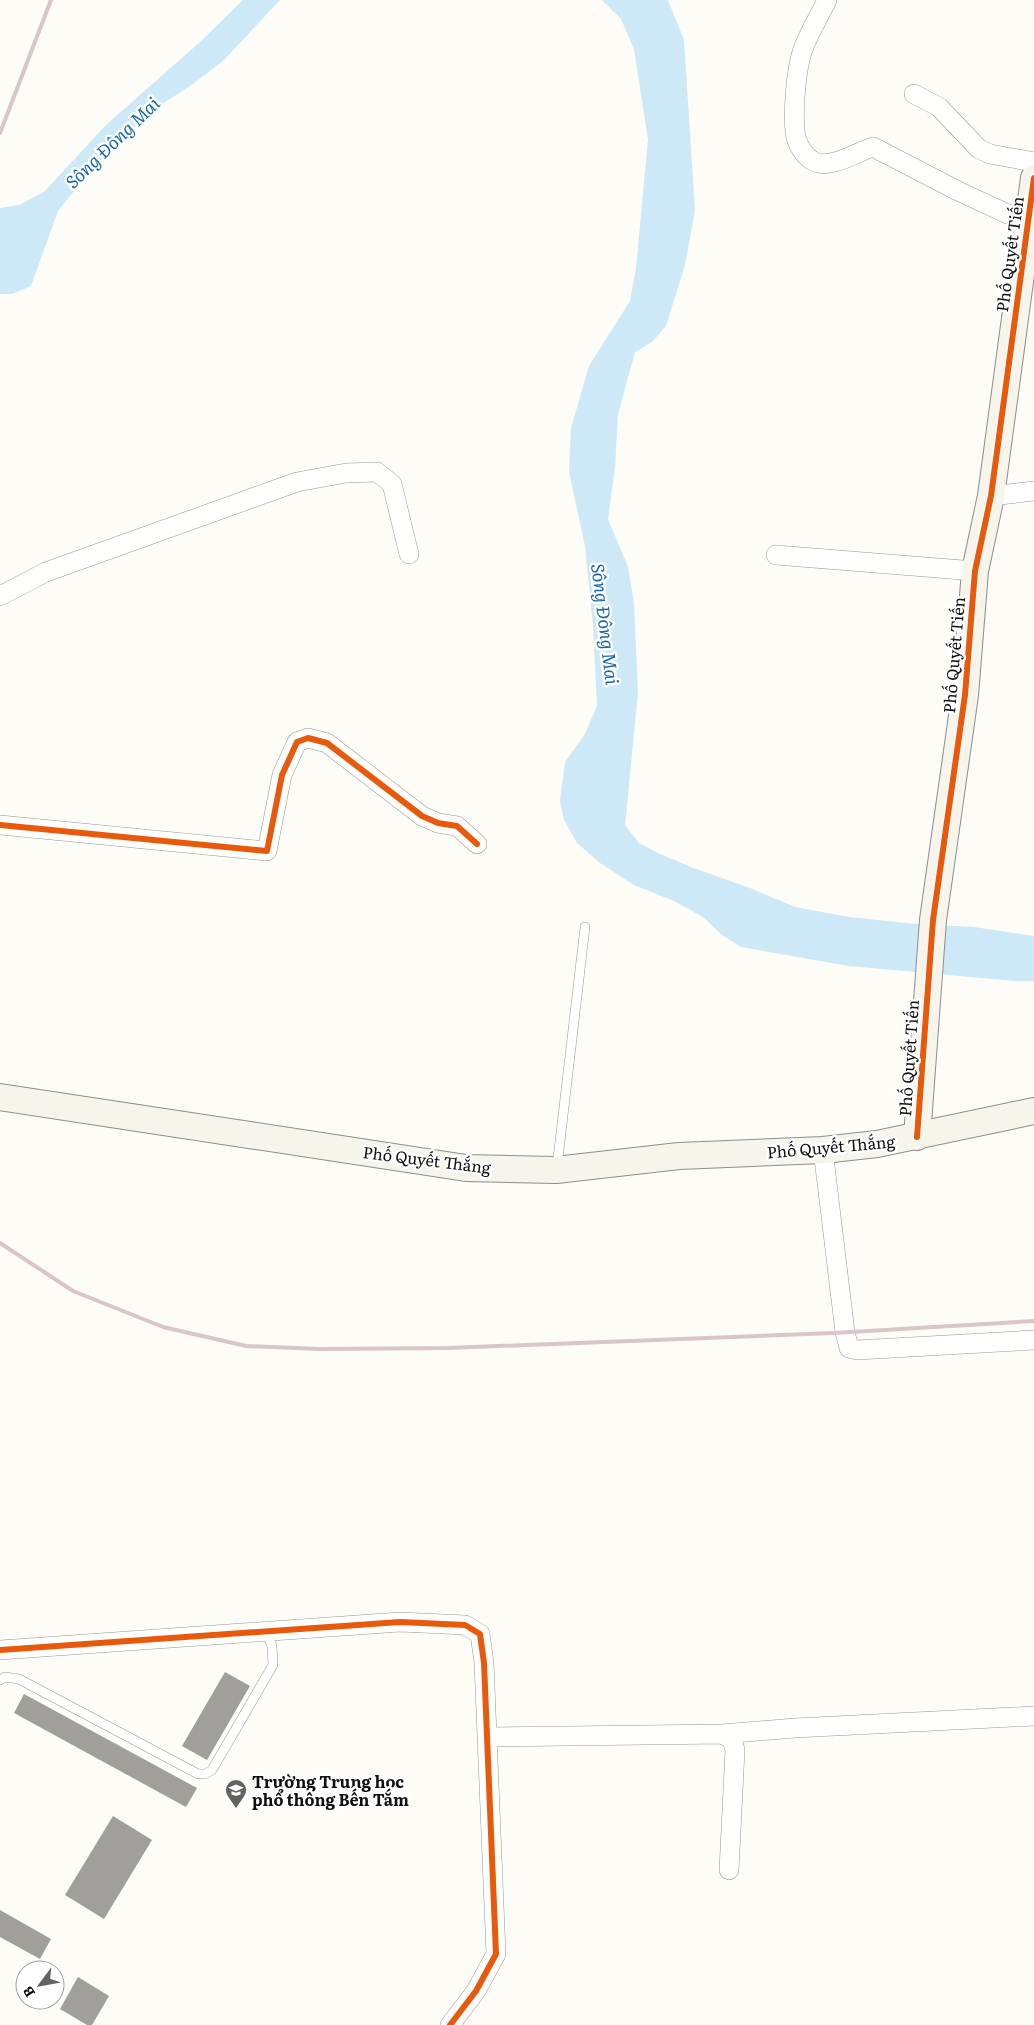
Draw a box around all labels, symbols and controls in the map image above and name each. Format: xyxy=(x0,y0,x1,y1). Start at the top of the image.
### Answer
water label: Sông Đông Mai xyxy=(59,89,166,194)
street label: Phố Quyết Tiến xyxy=(989,194,1029,314)
water label: Sông Đông Mai xyxy=(585,562,627,687)
street label: Phố Quyết Tiến xyxy=(936,595,970,714)
street label: Phố Quyết Tiến xyxy=(892,999,924,1117)
street label: Phố Quyết Thắng xyxy=(766,1128,896,1164)
street label: Phố Quyết Thắng xyxy=(362,1139,492,1179)
place label: Trường Trung học phổ thông Bến Tắm xyxy=(252,1769,409,1811)
school or university icon: Trường Trung học phổ thông Bến Tắm xyxy=(224,1778,248,1809)
north arrow xyxy=(15,1960,65,2010)
text: B xyxy=(17,1983,39,2002)

